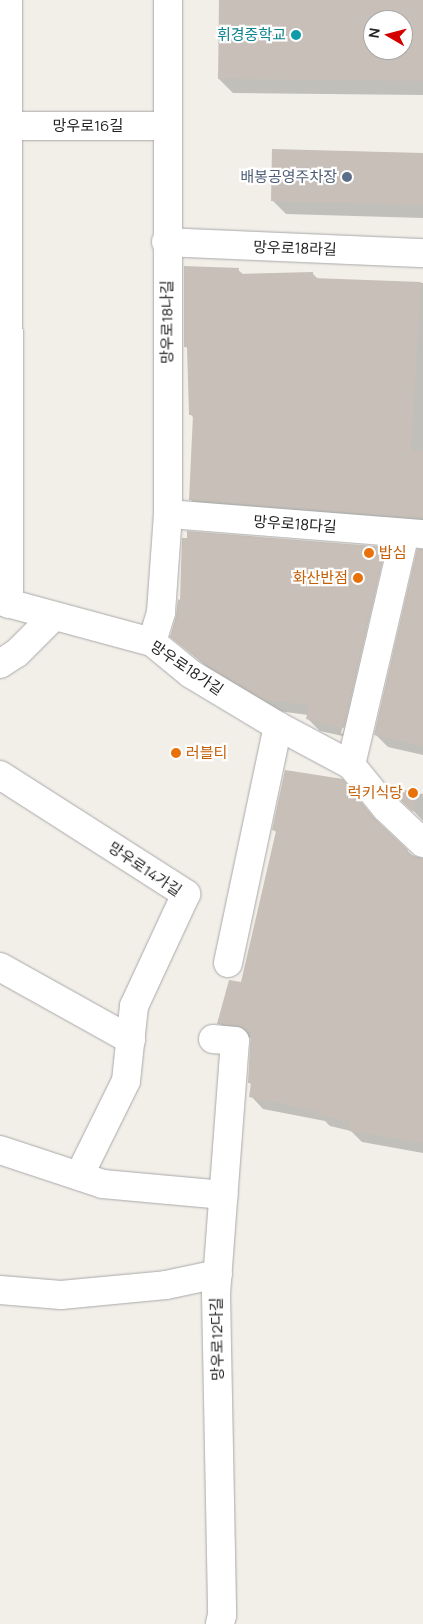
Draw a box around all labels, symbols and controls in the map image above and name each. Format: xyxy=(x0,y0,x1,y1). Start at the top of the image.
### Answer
north arrow xyxy=(363,10,413,60)
place label: 휘경중학교 xyxy=(217,26,286,44)
text: N xyxy=(364,27,384,39)
marker: 휘경중학교 xyxy=(290,29,302,41)
street label: 망우로16길 xyxy=(53,117,123,135)
place label: 배봉공영주차장 xyxy=(240,168,337,186)
marker: 배봉공영주차장 xyxy=(341,171,353,183)
street label: 망우로18라길 xyxy=(253,238,337,258)
street label: 망우로18나길 xyxy=(158,280,176,364)
street label: 망우로18다길 xyxy=(253,512,337,536)
place label: 밥심 xyxy=(379,544,407,562)
marker: 밥심 xyxy=(363,547,375,559)
place label: 화산반점 xyxy=(293,569,348,587)
marker: 화산반점 xyxy=(352,572,364,584)
street label: 망우로18가길 xyxy=(147,637,227,699)
place label: 러블티 xyxy=(186,744,227,762)
marker: 러블티 xyxy=(170,747,182,759)
place label: 럭키식당 xyxy=(348,784,403,802)
marker: 럭키식당 xyxy=(407,787,419,799)
street label: 망우로14가길 xyxy=(105,838,185,900)
street label: 망우로12다길 xyxy=(207,1297,227,1381)

